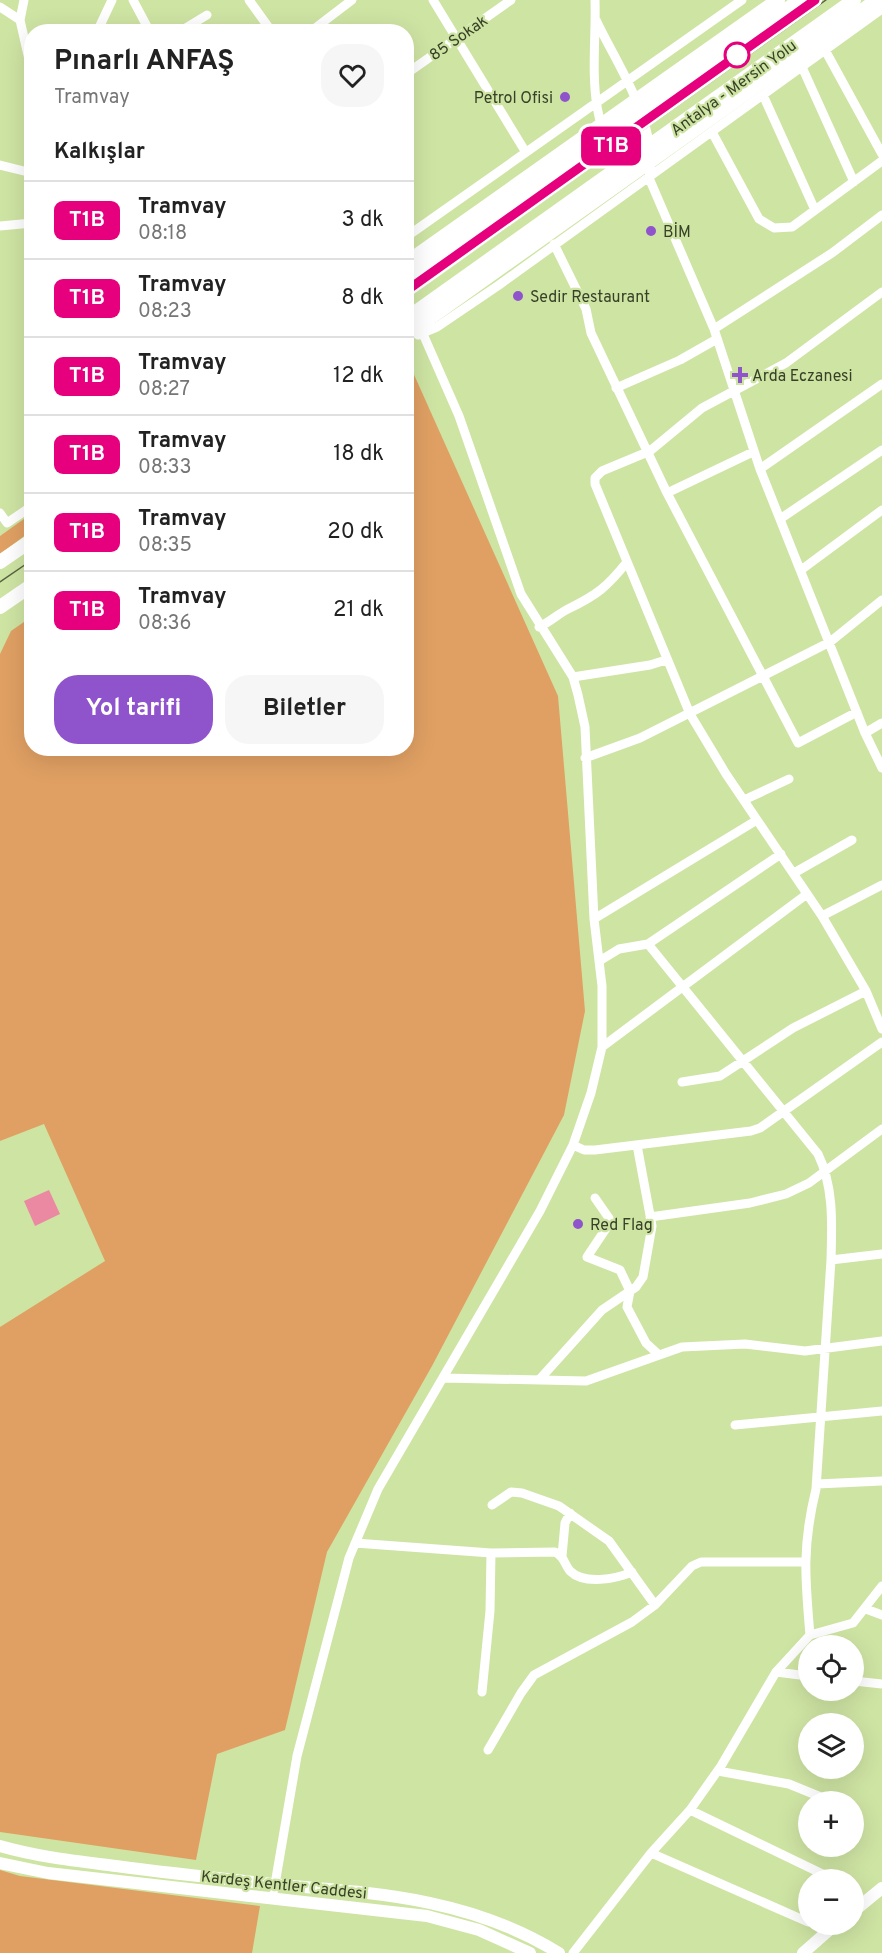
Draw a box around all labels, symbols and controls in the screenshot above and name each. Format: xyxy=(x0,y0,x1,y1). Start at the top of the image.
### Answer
street label: 85 Sokak xyxy=(426,11,492,66)
street label: Antalya - Mersin Yolu xyxy=(667,36,801,141)
unlabelled marker xyxy=(724,42,750,68)
text: Pınarlı ANFAŞ xyxy=(54,44,235,80)
button: heart xyxy=(321,44,384,107)
text: Tramvay xyxy=(54,85,130,111)
place label: Petrol Ofisi xyxy=(474,89,553,109)
marker: Petrol Ofisi xyxy=(558,90,572,104)
line badge: T1B xyxy=(576,126,646,166)
text: T1B xyxy=(593,133,629,160)
text: Kalkışlar xyxy=(54,139,145,166)
text: Tramvay xyxy=(138,194,227,221)
text: T1B xyxy=(69,207,105,234)
text: 3 dk xyxy=(342,207,384,234)
text: 08:18 xyxy=(138,221,187,247)
place label: BİM xyxy=(663,222,691,243)
marker: BİM xyxy=(644,224,658,238)
text: Tramvay xyxy=(138,272,227,299)
text: T1B xyxy=(69,285,105,312)
text: 8 dk xyxy=(341,285,384,312)
place label: Sedir Restaurant xyxy=(530,288,650,308)
marker: Sedir Restaurant xyxy=(511,289,525,303)
text: 08:23 xyxy=(138,299,192,325)
text: Tramvay xyxy=(138,350,227,377)
text: T1B xyxy=(69,363,105,390)
text: 12 dk xyxy=(333,363,384,390)
place label: Arda Eczanesi xyxy=(752,367,853,387)
marker: Arda Eczanesi xyxy=(733,368,747,382)
text: 08:27 xyxy=(138,377,190,403)
text: Tramvay xyxy=(138,428,227,455)
text: T1B xyxy=(69,441,105,468)
text: 18 dk xyxy=(333,441,384,468)
text: 08:33 xyxy=(138,455,192,481)
text: Tramvay xyxy=(138,506,227,533)
text: T1B xyxy=(69,519,105,546)
text: 20 dk xyxy=(327,519,384,546)
text: 08:35 xyxy=(138,533,192,559)
text: Tramvay xyxy=(138,584,227,611)
text: T1B xyxy=(69,597,105,624)
text: 21 dk xyxy=(333,597,384,624)
text: 08:36 xyxy=(138,611,192,637)
button: Yol tarifi xyxy=(54,675,213,744)
button: Biletler xyxy=(225,675,384,744)
place label: Red Flag xyxy=(590,1216,653,1236)
marker: Red Flag xyxy=(571,1217,585,1231)
map controls xyxy=(798,1635,864,1935)
button: locate xyxy=(798,1635,864,1701)
button: layers xyxy=(798,1713,864,1779)
button: + xyxy=(798,1791,864,1857)
street label: Kardeş Kentler Caddesi xyxy=(200,1867,368,1905)
button: − xyxy=(798,1869,864,1935)

